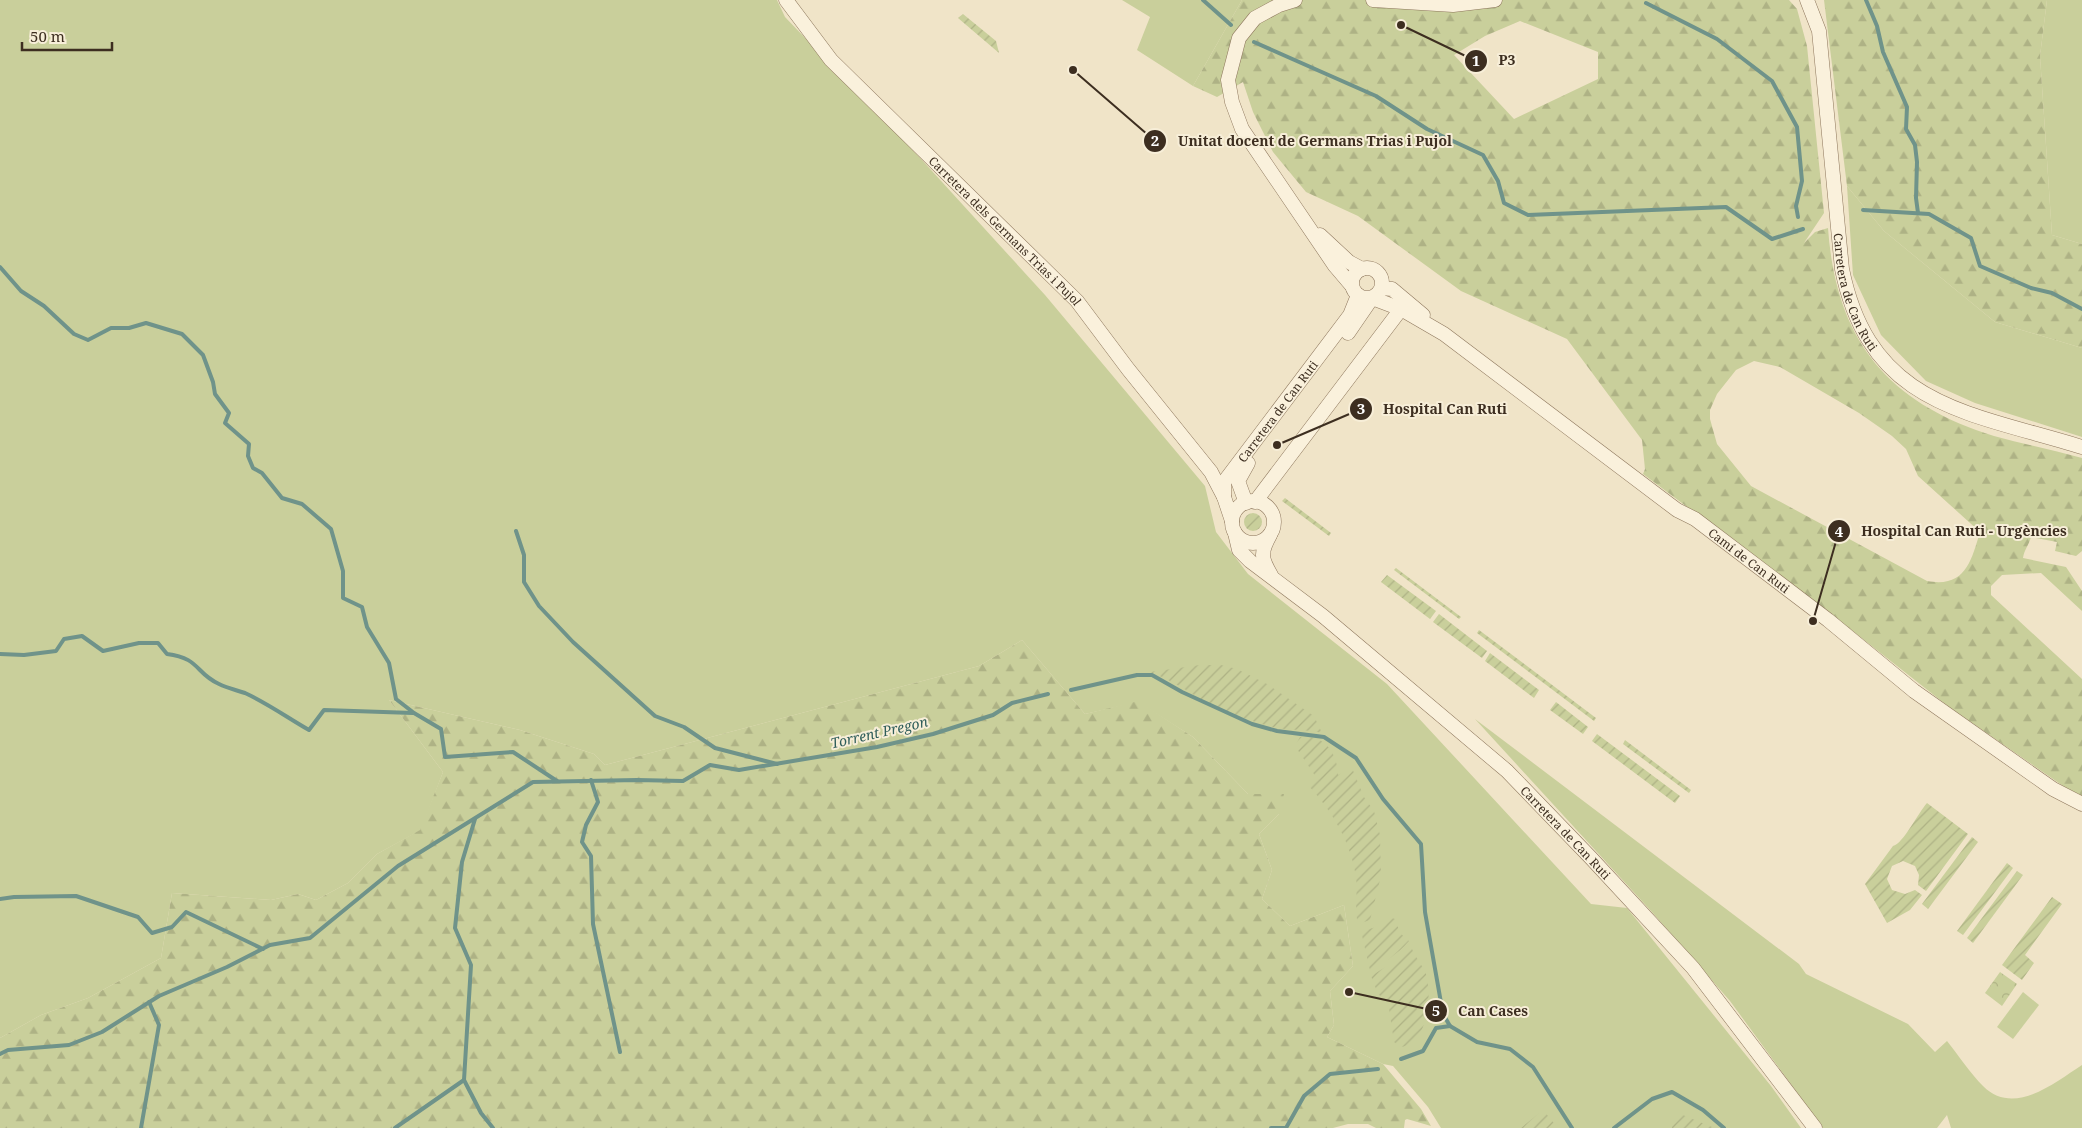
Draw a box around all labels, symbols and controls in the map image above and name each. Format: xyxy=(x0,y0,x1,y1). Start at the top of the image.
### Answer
scale bar xyxy=(22,20,112,52)
text: 50 m xyxy=(30,26,65,46)
callout: P3 xyxy=(1463,46,1525,75)
text: 1 xyxy=(1472,50,1480,70)
text: P3 xyxy=(1499,50,1516,69)
callout: Unitat docent de Germans Trias i Pujol xyxy=(1143,126,1462,155)
text: 2 xyxy=(1151,130,1159,150)
text: Unitat docent de Germans Trias i Pujol xyxy=(1178,131,1452,150)
street label: Carretera dels Germans Trias i Pujol xyxy=(925,152,1086,309)
street label: Carretera de Can Ruti xyxy=(1830,232,1882,354)
street label: Carretera de Can Ruti xyxy=(1233,357,1321,466)
callout: Hospital Can Ruti xyxy=(1348,395,1517,424)
text: 3 xyxy=(1357,398,1365,418)
text: Hospital Can Ruti xyxy=(1383,399,1507,418)
callout: Hospital Can Ruti - Urgències xyxy=(1826,517,2077,546)
text: 4 xyxy=(1835,521,1844,541)
text: Hospital Can Ruti - Urgències xyxy=(1861,521,2067,540)
street label: Camí de Can Ruti xyxy=(1705,524,1794,597)
water label: Torrent Pregon xyxy=(829,711,930,752)
street label: Carretera de Can Ruti xyxy=(1517,782,1615,883)
callout: Can Cases xyxy=(1423,996,1538,1025)
text: 5 xyxy=(1432,1000,1440,1020)
text: Can Cases xyxy=(1458,1001,1528,1020)

